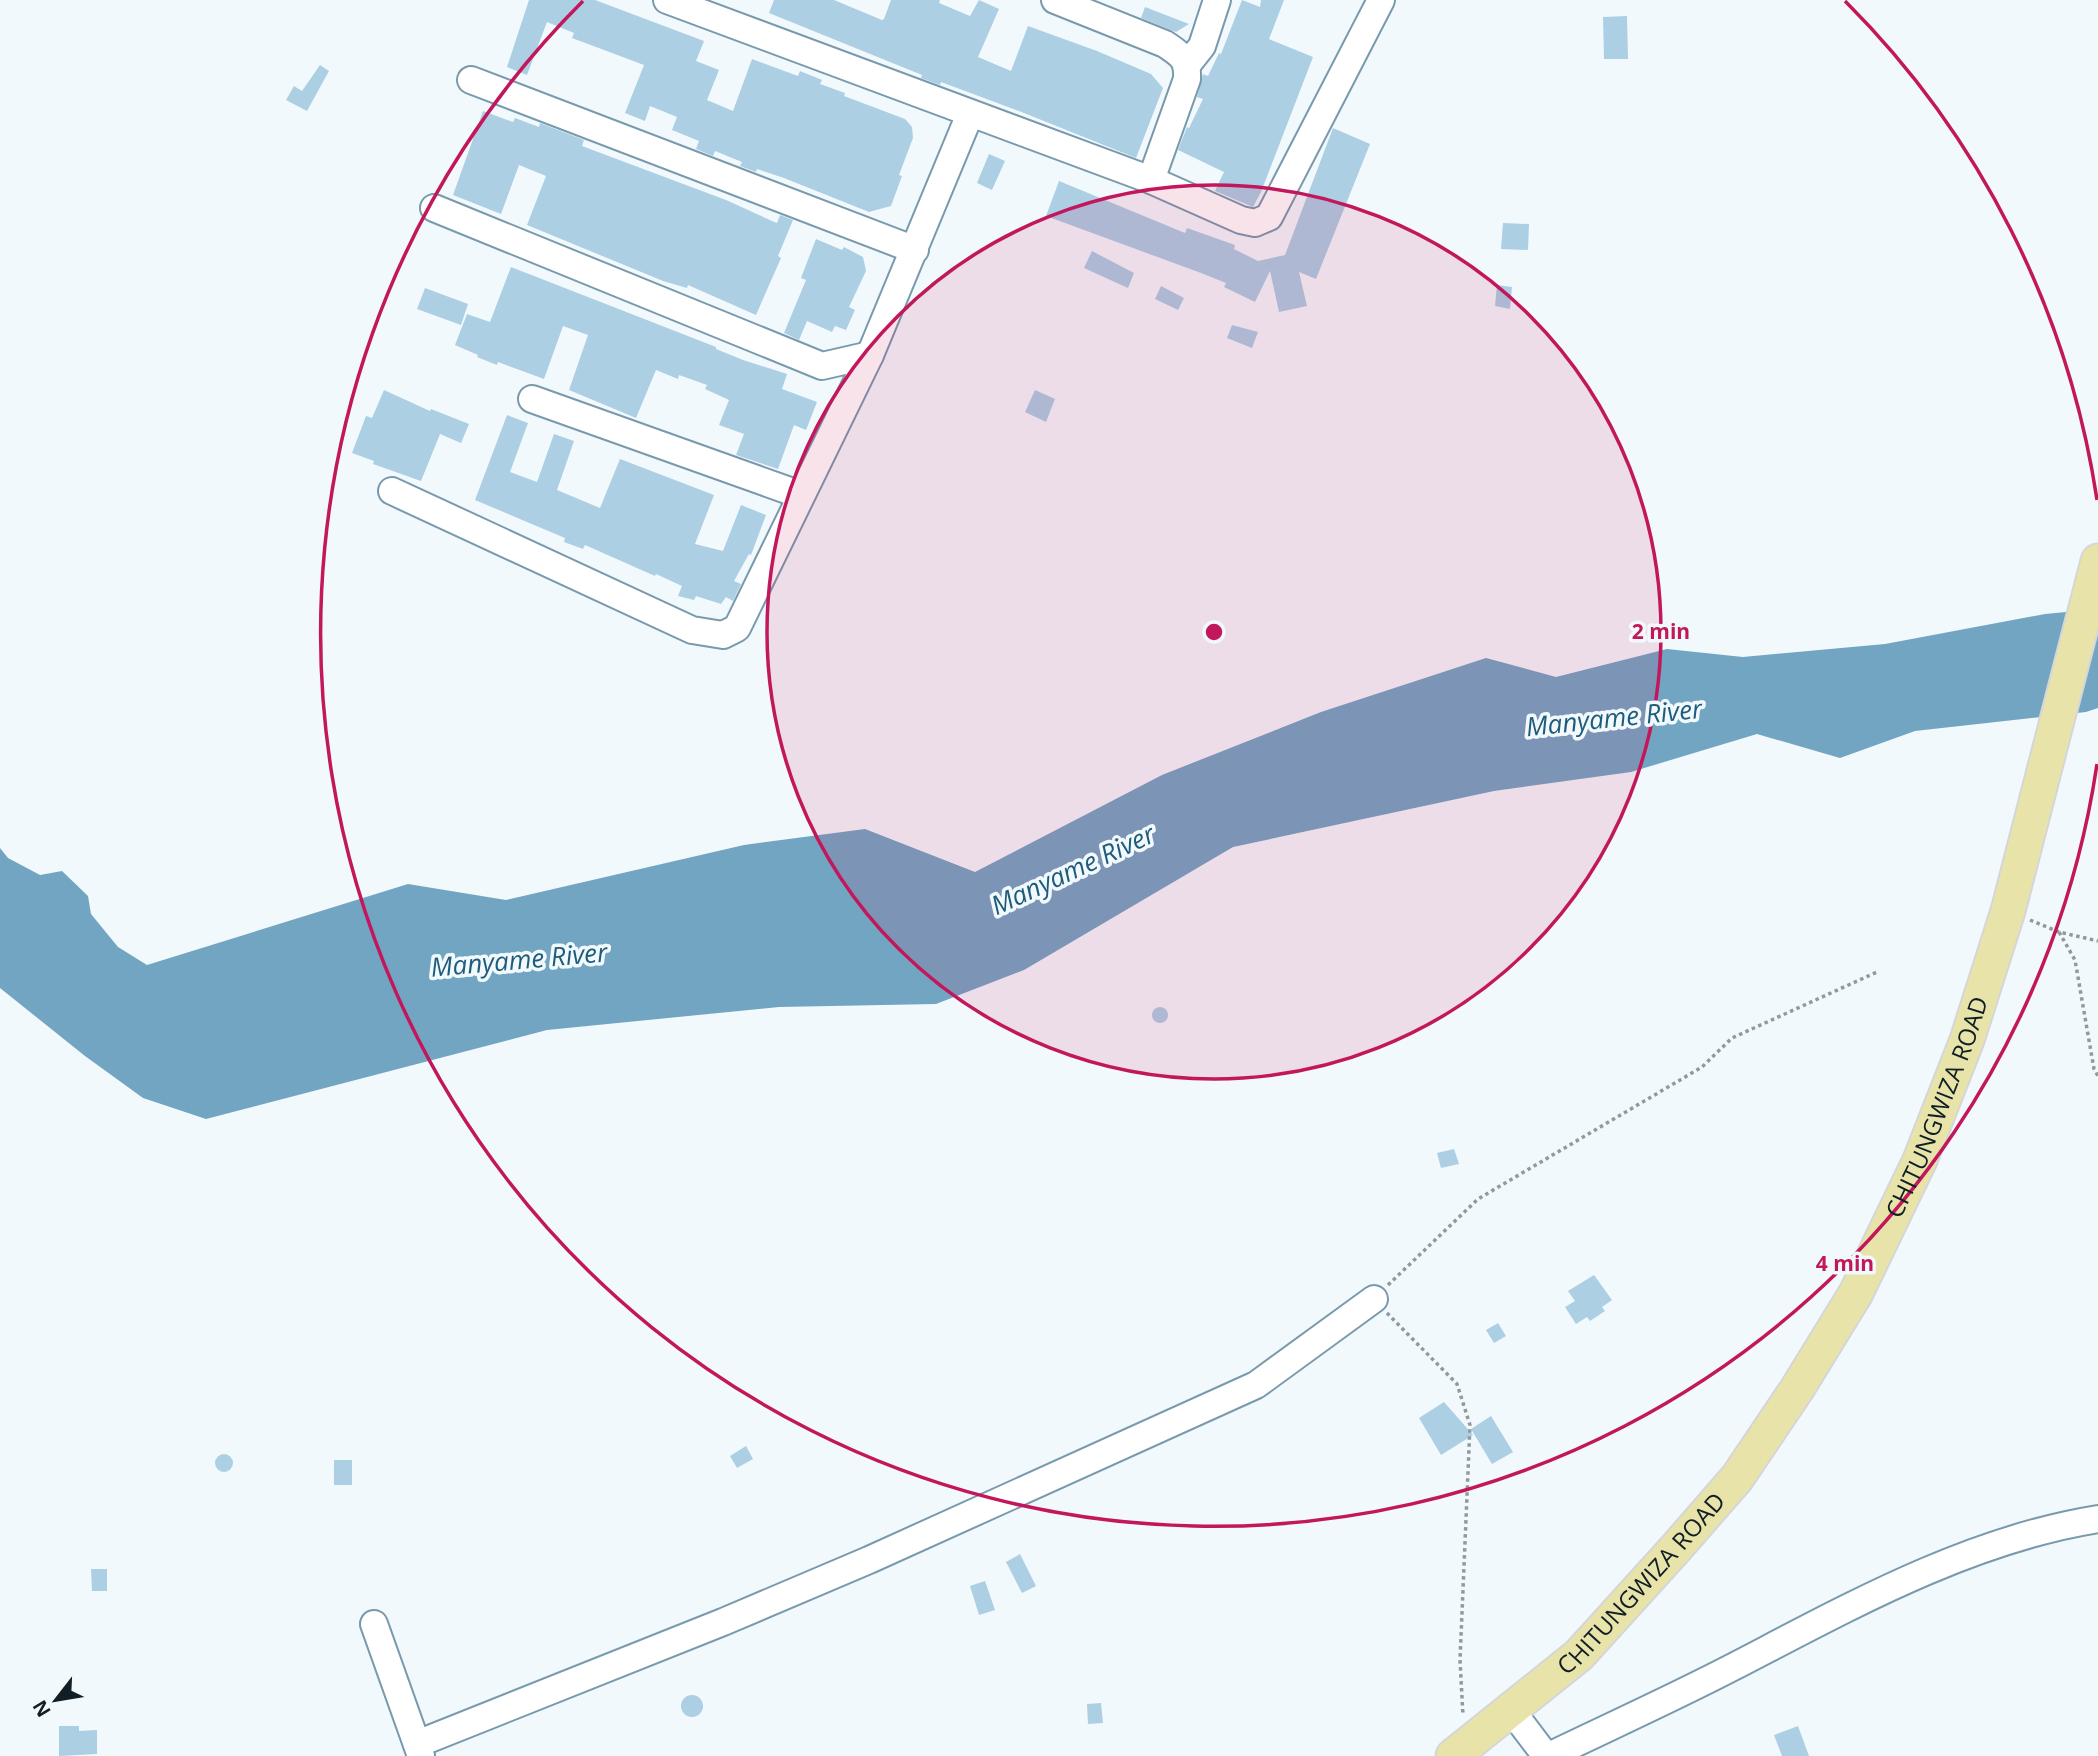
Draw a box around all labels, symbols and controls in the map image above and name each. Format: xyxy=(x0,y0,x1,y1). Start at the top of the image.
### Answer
text: 2 min xyxy=(1632,617,1690,645)
centre of rings xyxy=(1202,620,1226,644)
water label: Manyame River xyxy=(1524,690,1706,744)
water label: Manyame River xyxy=(985,815,1162,923)
water label: Manyame River xyxy=(429,933,610,985)
street label: CHITUNGWIZA ROAD xyxy=(1877,992,1995,1223)
text: 4 min xyxy=(1816,1249,1874,1277)
street label: CHITUNGWIZA ROAD xyxy=(1549,1485,1732,1681)
north arrow xyxy=(21,1665,91,1735)
text: N xyxy=(26,1695,57,1722)

